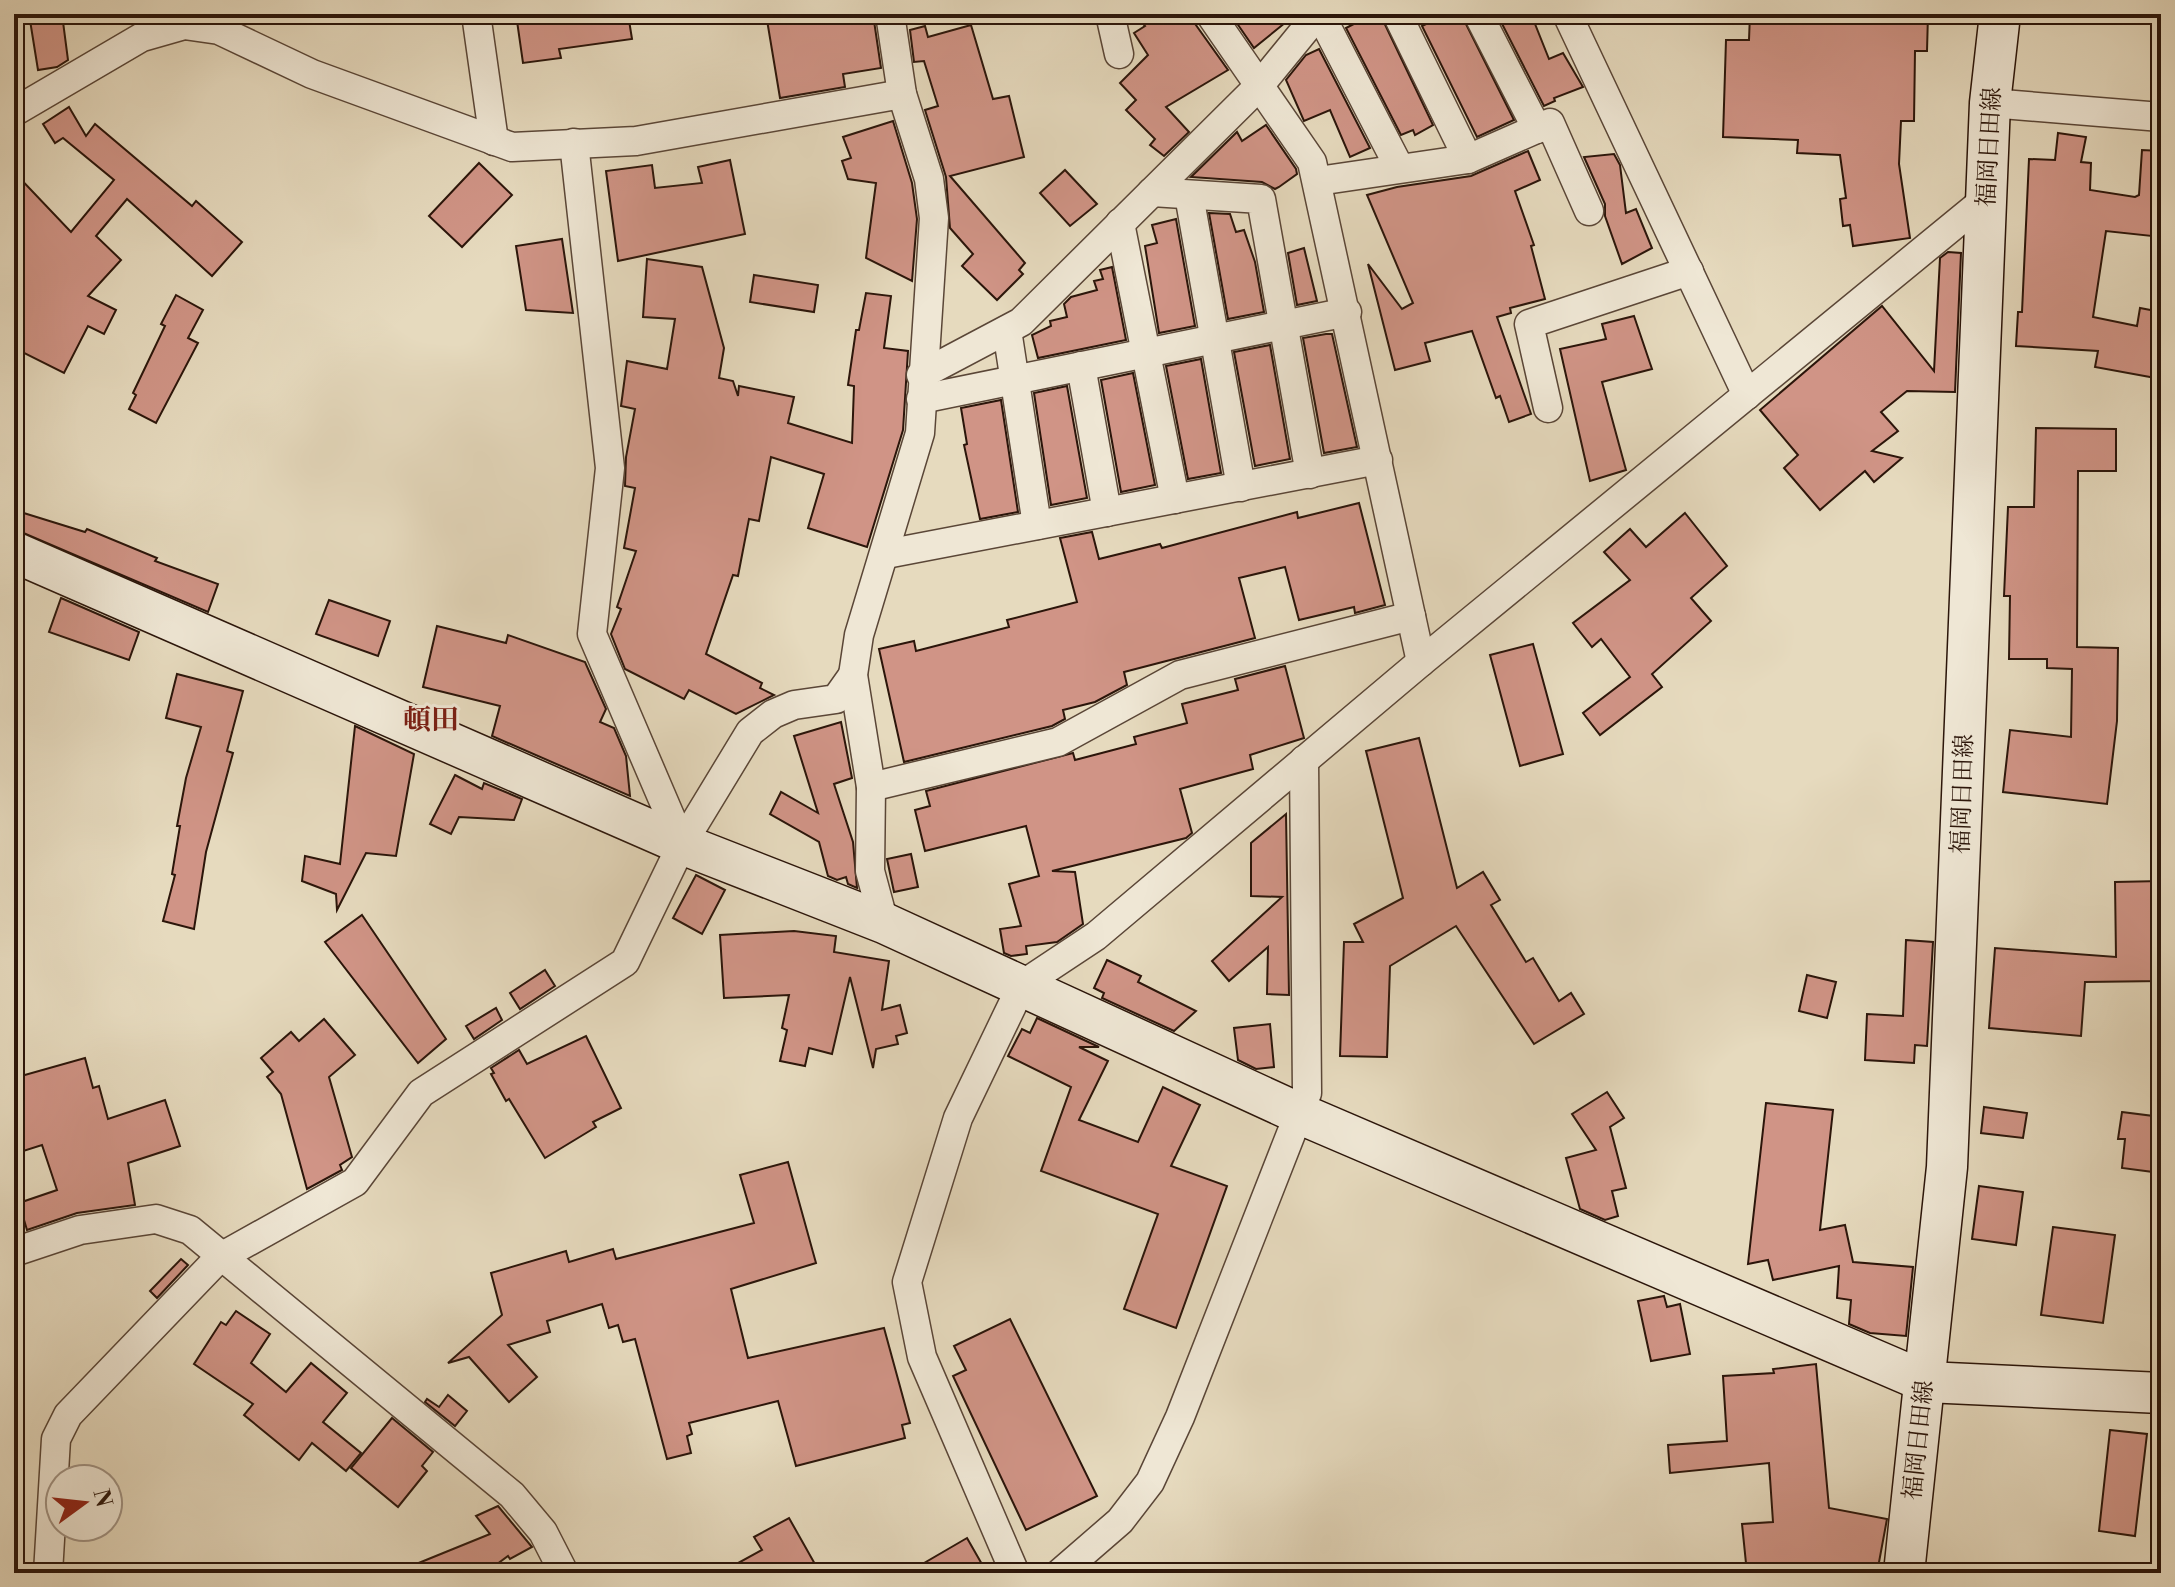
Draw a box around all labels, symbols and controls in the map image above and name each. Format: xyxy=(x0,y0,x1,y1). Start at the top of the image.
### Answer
street label: 福岡日田線 xyxy=(1972,86,2008,208)
district label: 頓田 xyxy=(403,703,459,738)
street label: 福岡日田線 xyxy=(1946,734,1980,854)
street label: 福岡日田線 xyxy=(1898,1379,1940,1501)
north arrow xyxy=(44,1463,124,1543)
text: N xyxy=(87,1486,117,1511)

